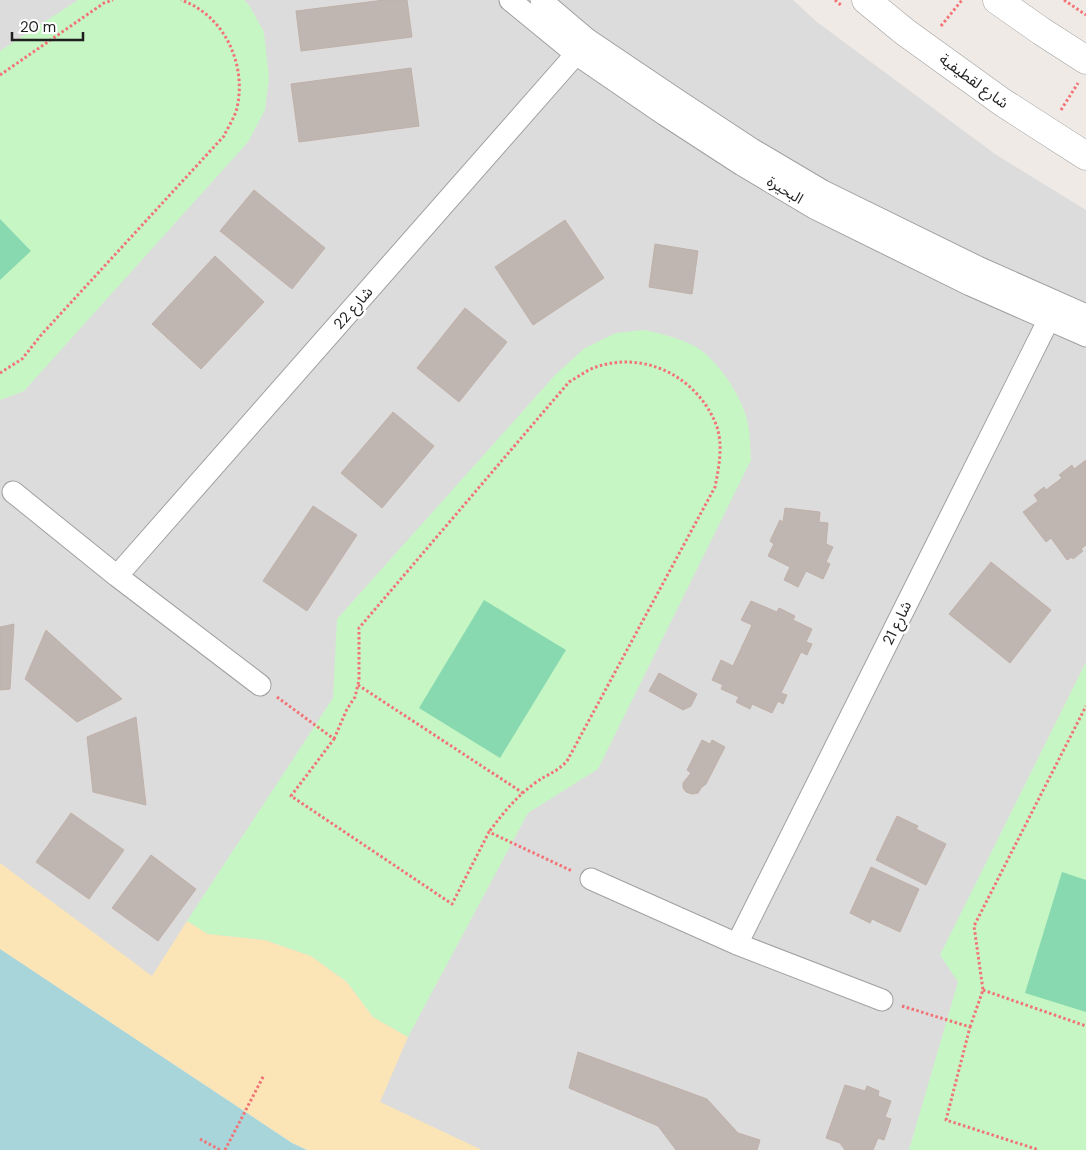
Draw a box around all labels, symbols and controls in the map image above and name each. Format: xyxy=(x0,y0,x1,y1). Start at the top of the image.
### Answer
scale bar xyxy=(12,10,84,42)
text: 20 m xyxy=(20,17,56,37)
street label: شارع لقطيفية xyxy=(934,49,1013,115)
street label: البحيرة xyxy=(763,171,807,209)
street label: شارع 22 xyxy=(329,282,379,335)
street label: شارع 21 xyxy=(878,597,918,649)

